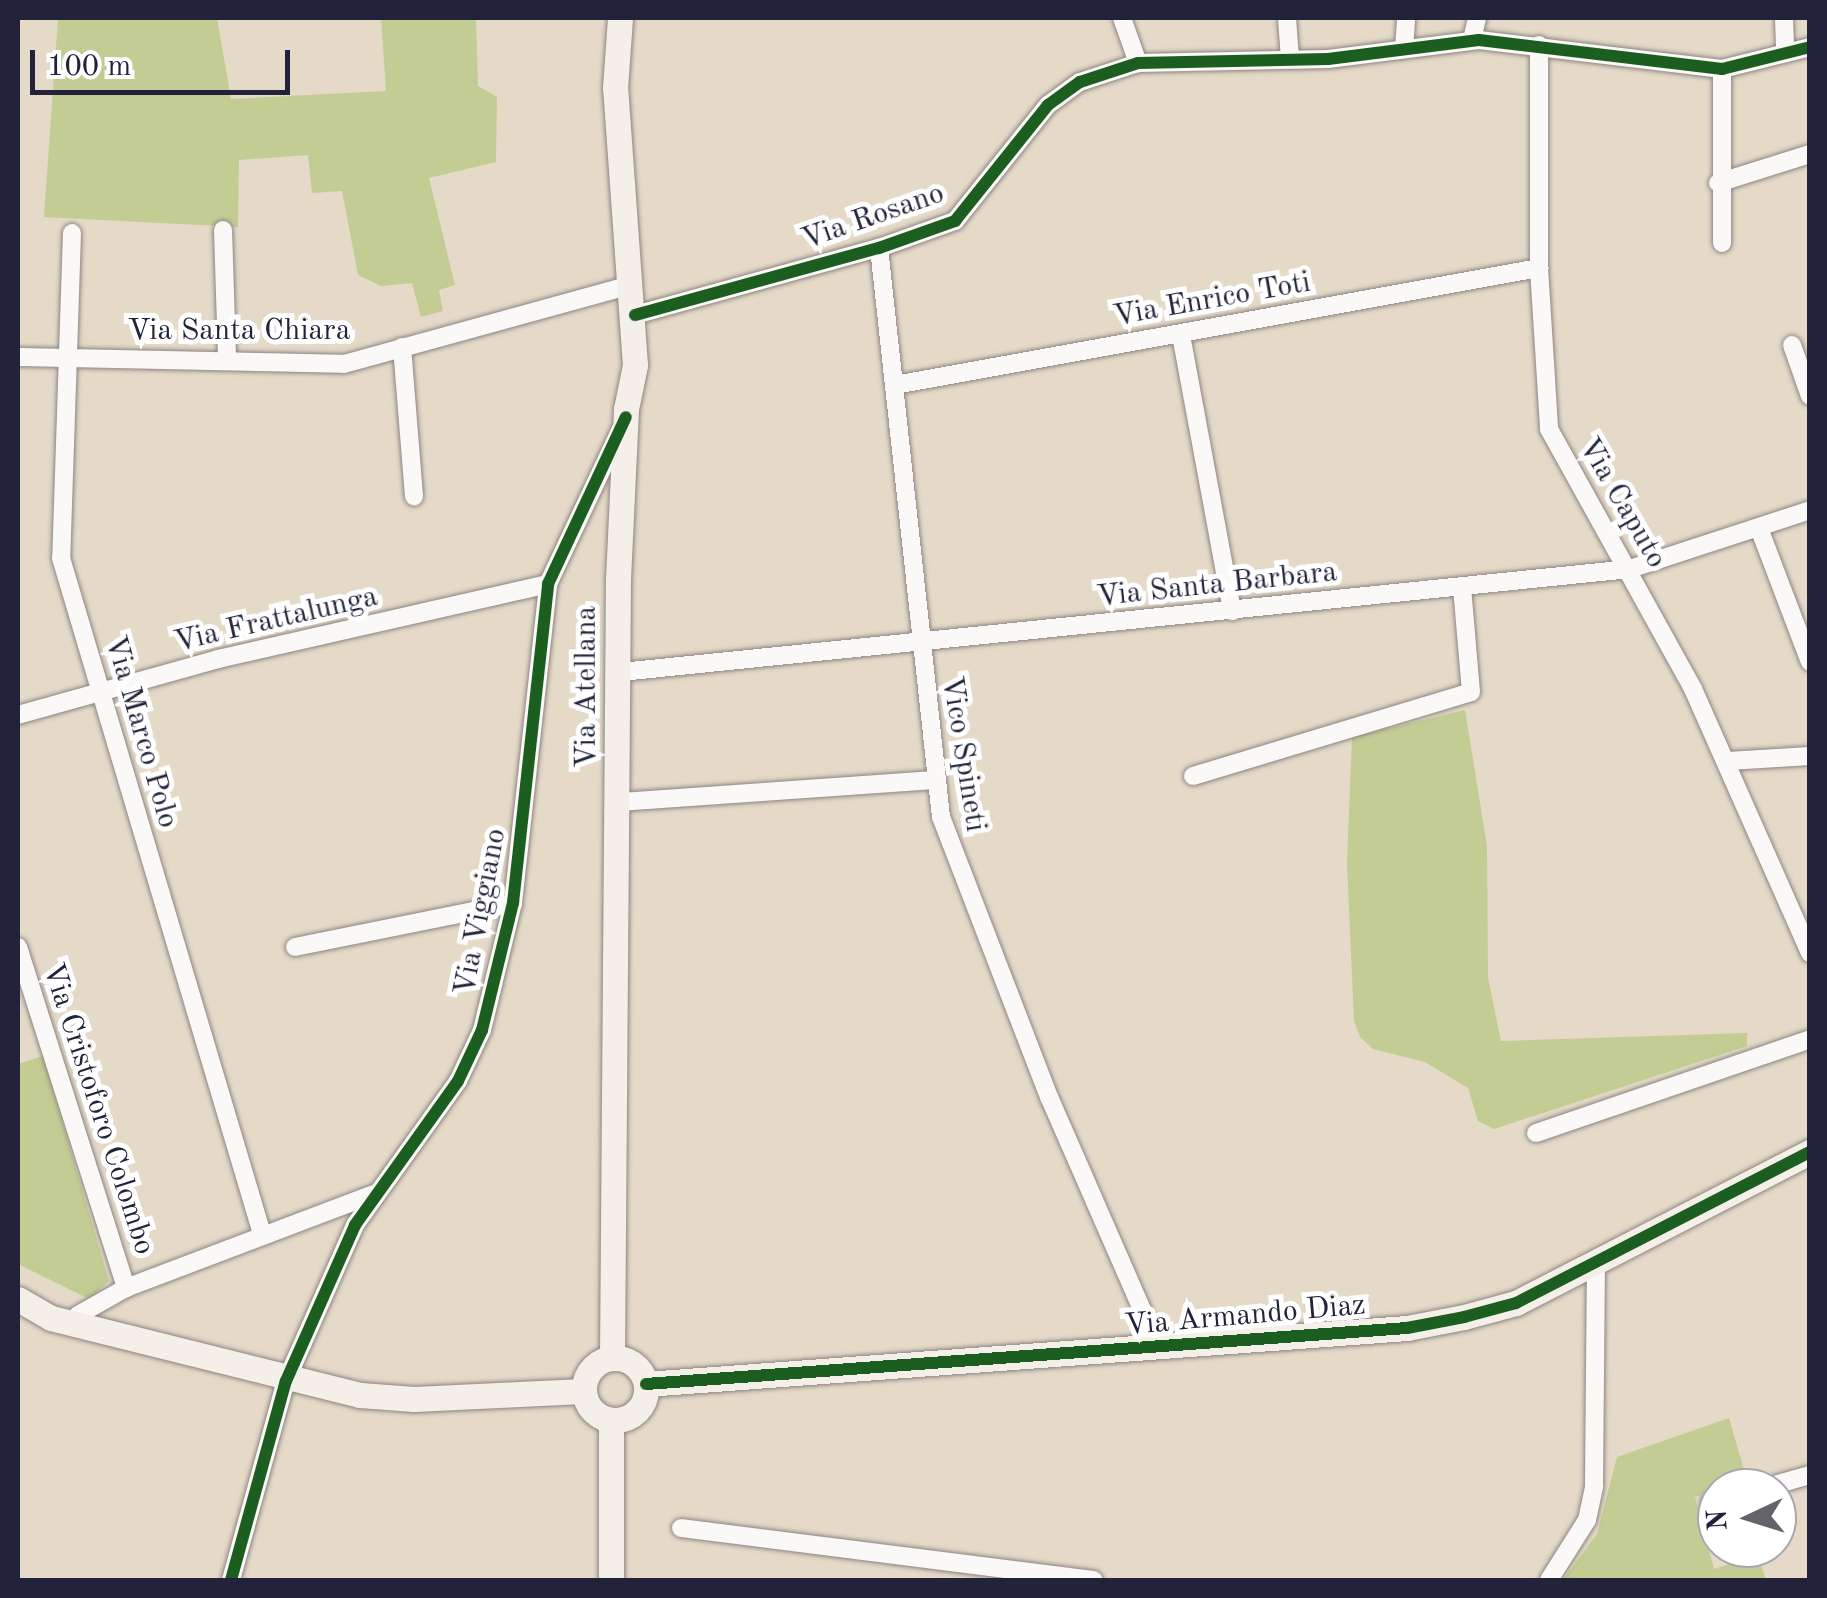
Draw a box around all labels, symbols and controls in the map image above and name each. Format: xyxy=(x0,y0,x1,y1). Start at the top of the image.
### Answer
scale bar xyxy=(35,30,295,92)
text: 100 m xyxy=(47,52,131,82)
street label: Via Rosano xyxy=(797,176,949,258)
street label: Via Enrico Toti xyxy=(1111,265,1313,335)
street label: Via Santa Chiara xyxy=(128,313,350,349)
street label: Via Caputo xyxy=(1570,431,1674,575)
street label: Via Santa Barbara xyxy=(1095,554,1339,616)
street label: Via Frattalunga xyxy=(171,579,381,661)
street label: Via Atellana xyxy=(569,606,605,768)
street label: Via Marco Polo xyxy=(96,632,186,832)
street label: Vico Spineti xyxy=(933,674,993,834)
street label: Via Viggiano xyxy=(447,825,515,999)
street label: Via Cristoforo Colombo xyxy=(34,959,162,1259)
street label: Via Armando Diaz xyxy=(1123,1288,1367,1344)
north arrow xyxy=(1697,1468,1797,1568)
text: N xyxy=(1704,1508,1734,1532)

